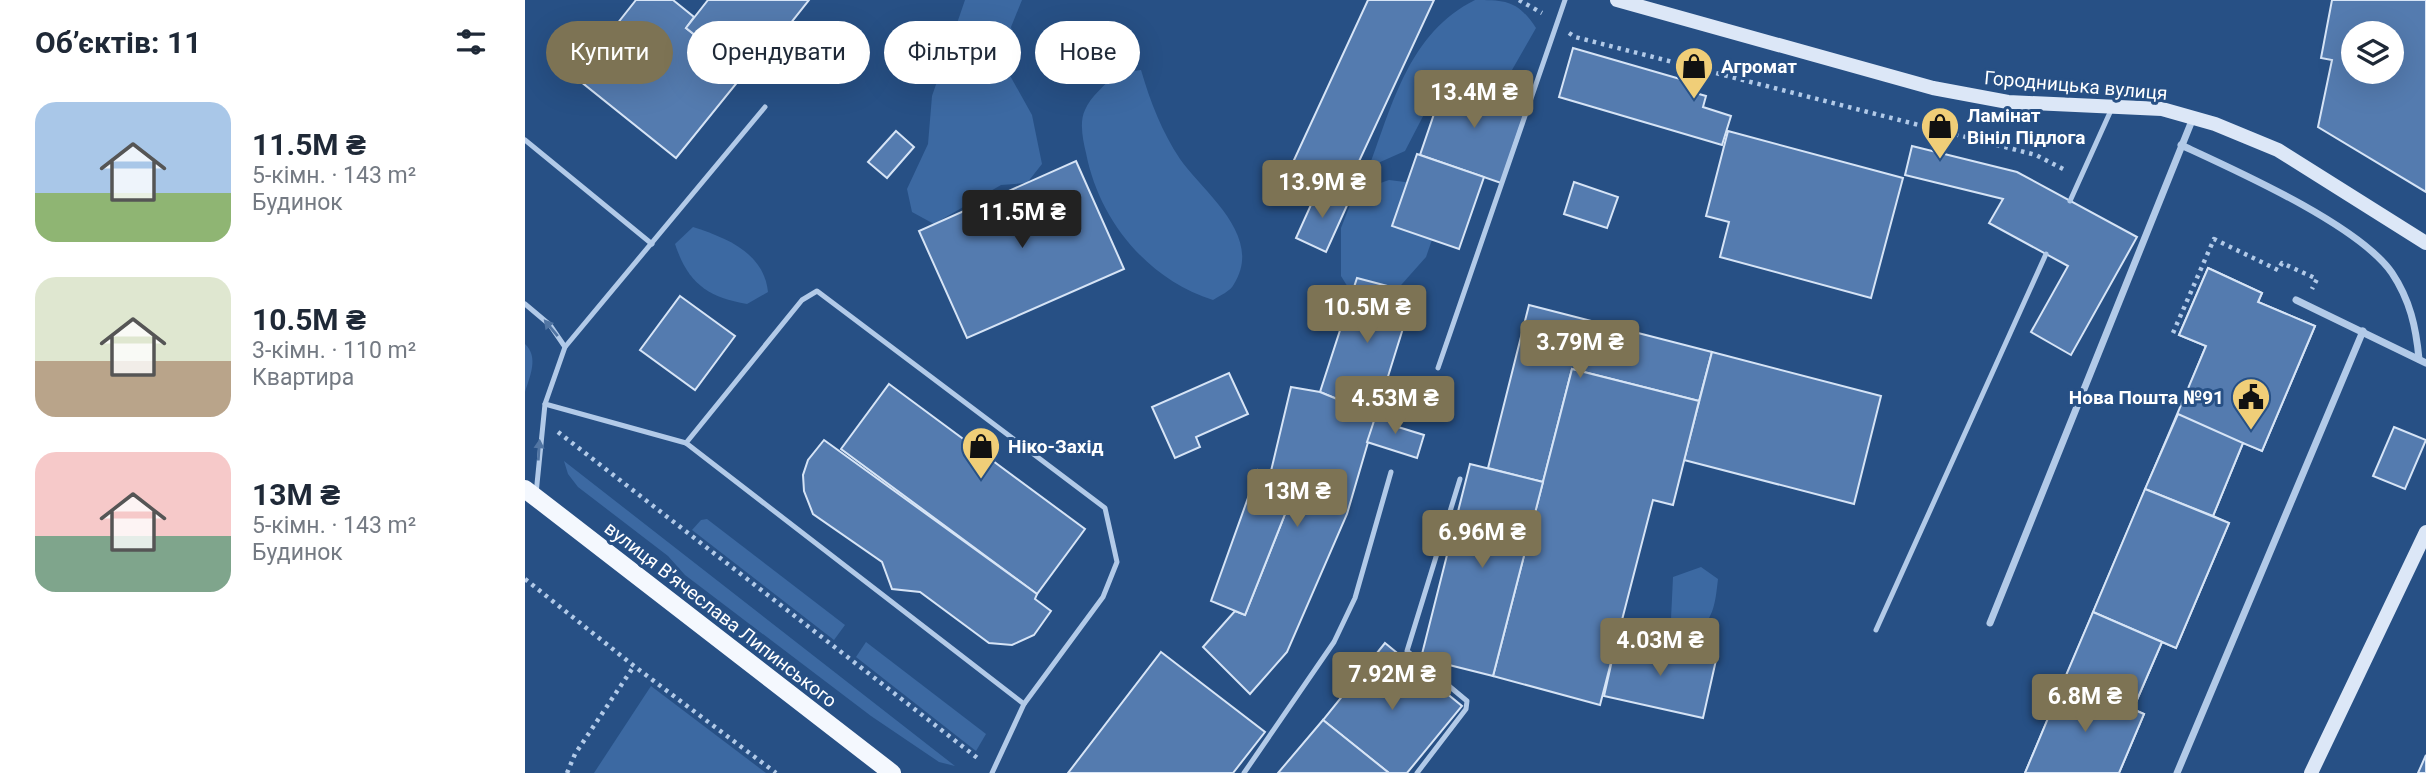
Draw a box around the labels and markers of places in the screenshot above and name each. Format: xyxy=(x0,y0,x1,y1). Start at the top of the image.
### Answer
shop icon: Агромат xyxy=(1673,45,1715,100)
place label: Агромат xyxy=(1721,55,1797,78)
pin: 13.4M ₴ xyxy=(1409,71,1539,130)
place label: Ламінат Вініл Підлога xyxy=(1967,104,2086,149)
shop icon: Ламінат Вініл Підлога xyxy=(1919,105,1961,160)
pin: 13.9M ₴ xyxy=(1257,160,1387,220)
pin: 11.5M ₴ xyxy=(957,190,1087,250)
pin: 10.5M ₴ xyxy=(1302,286,1432,345)
pin: 3.79M ₴ xyxy=(1515,320,1645,380)
pin: 4.53M ₴ xyxy=(1330,376,1460,436)
public building icon: Нова Пошта №91 xyxy=(2230,376,2272,431)
place label: Нова Пошта №91 xyxy=(2069,386,2224,409)
shop icon: Ніко-Захід xyxy=(960,425,1002,480)
place label: Ніко-Захід xyxy=(1008,435,1104,458)
pin: 13M ₴ xyxy=(1248,470,1346,529)
pin: 6.96M ₴ xyxy=(1417,510,1547,570)
pin: 4.03M ₴ xyxy=(1595,618,1725,678)
pin: 7.92M ₴ xyxy=(1327,652,1457,712)
pin: 6.8M ₴ xyxy=(2028,674,2142,734)

